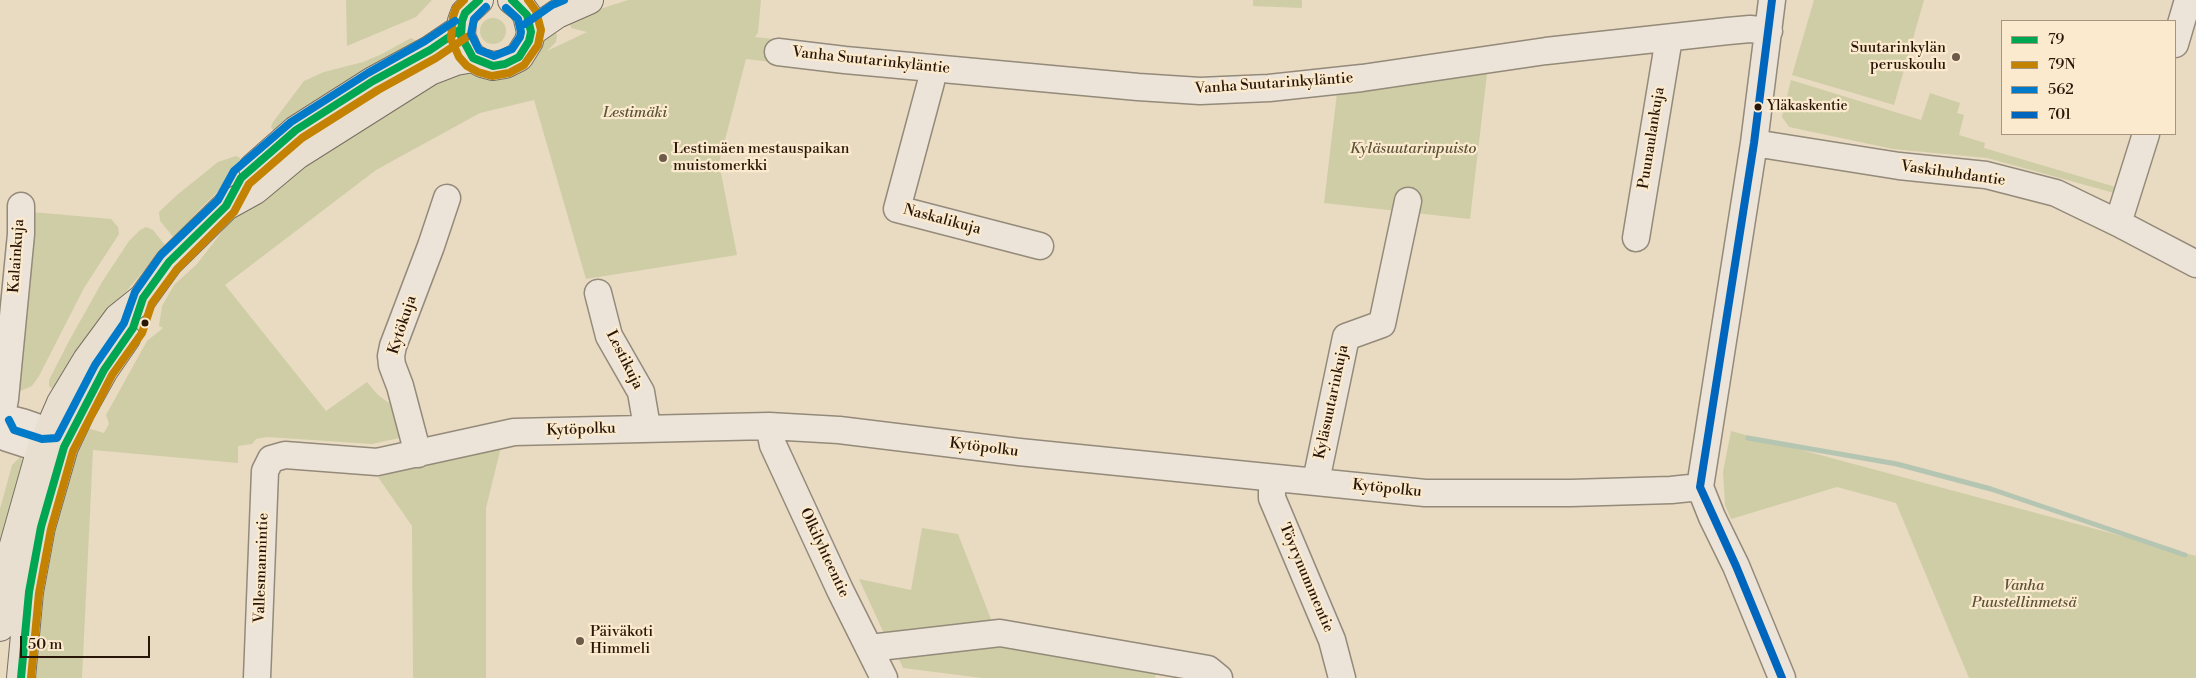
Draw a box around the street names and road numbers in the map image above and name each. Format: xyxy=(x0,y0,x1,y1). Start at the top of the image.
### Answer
street label: Vanha Suutarinkyläntie xyxy=(791,44,951,78)
street label: Vanha Suutarinkyläntie xyxy=(1194,69,1354,99)
street label: Puunaulankuja xyxy=(1635,86,1669,190)
street label: Vaskihuhdantie xyxy=(1899,158,2007,190)
street label: Naskalikuja xyxy=(901,201,983,239)
street label: Kalainkuja xyxy=(5,218,29,294)
street label: Kytökuja xyxy=(385,293,421,357)
street label: Lestikuja xyxy=(601,327,647,393)
street label: Kyläsuutarinkuja xyxy=(1311,343,1353,461)
street label: Kytöpolku xyxy=(546,420,616,440)
street label: Kytöpolku xyxy=(948,435,1020,461)
street label: Kytöpolku xyxy=(1352,476,1422,502)
street label: Olkilyhteentie xyxy=(795,505,853,601)
street label: Vallesmannintie xyxy=(251,513,273,623)
street label: Töyrynummentie xyxy=(1275,521,1337,635)

